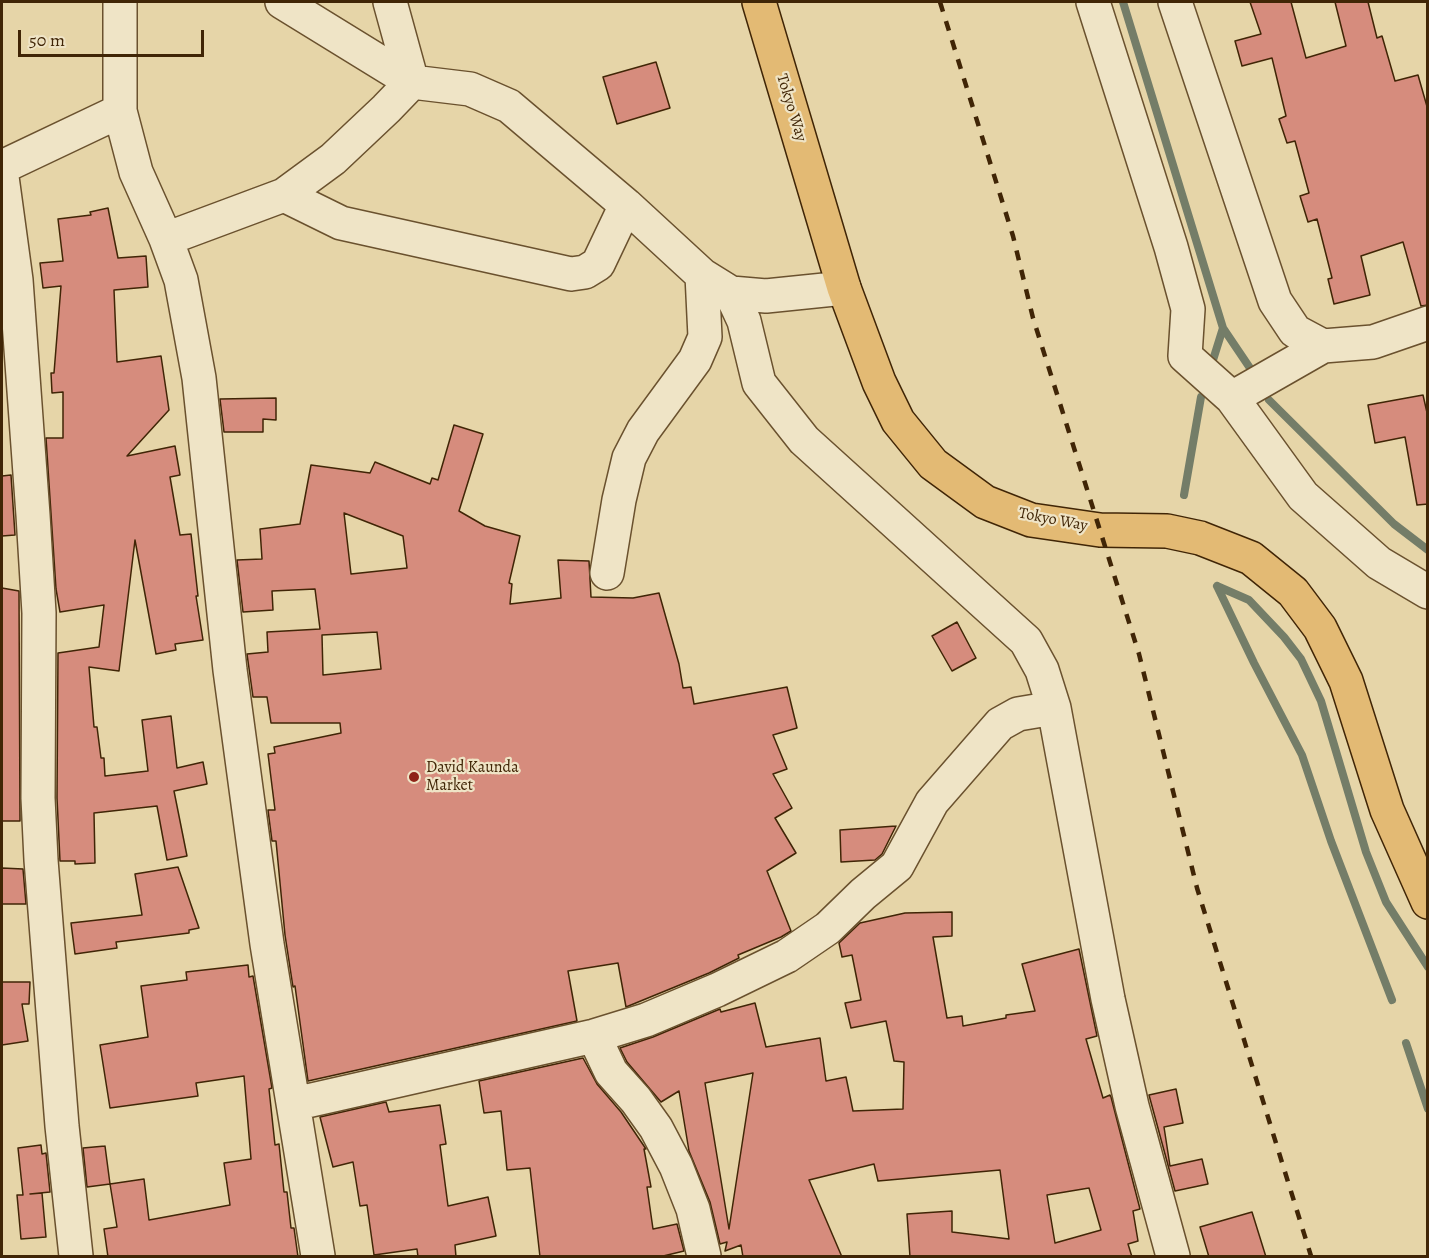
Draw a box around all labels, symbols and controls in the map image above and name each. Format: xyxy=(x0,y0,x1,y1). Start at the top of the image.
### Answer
scale bar xyxy=(21,18,207,56)
text: 50 m xyxy=(29,28,65,52)
street label: Tokyo Way xyxy=(772,72,810,144)
street label: Tokyo Way xyxy=(1017,504,1089,536)
place label: David Kaunda Market xyxy=(426,758,519,796)
marker: David Kaunda Market xyxy=(407,770,421,784)

